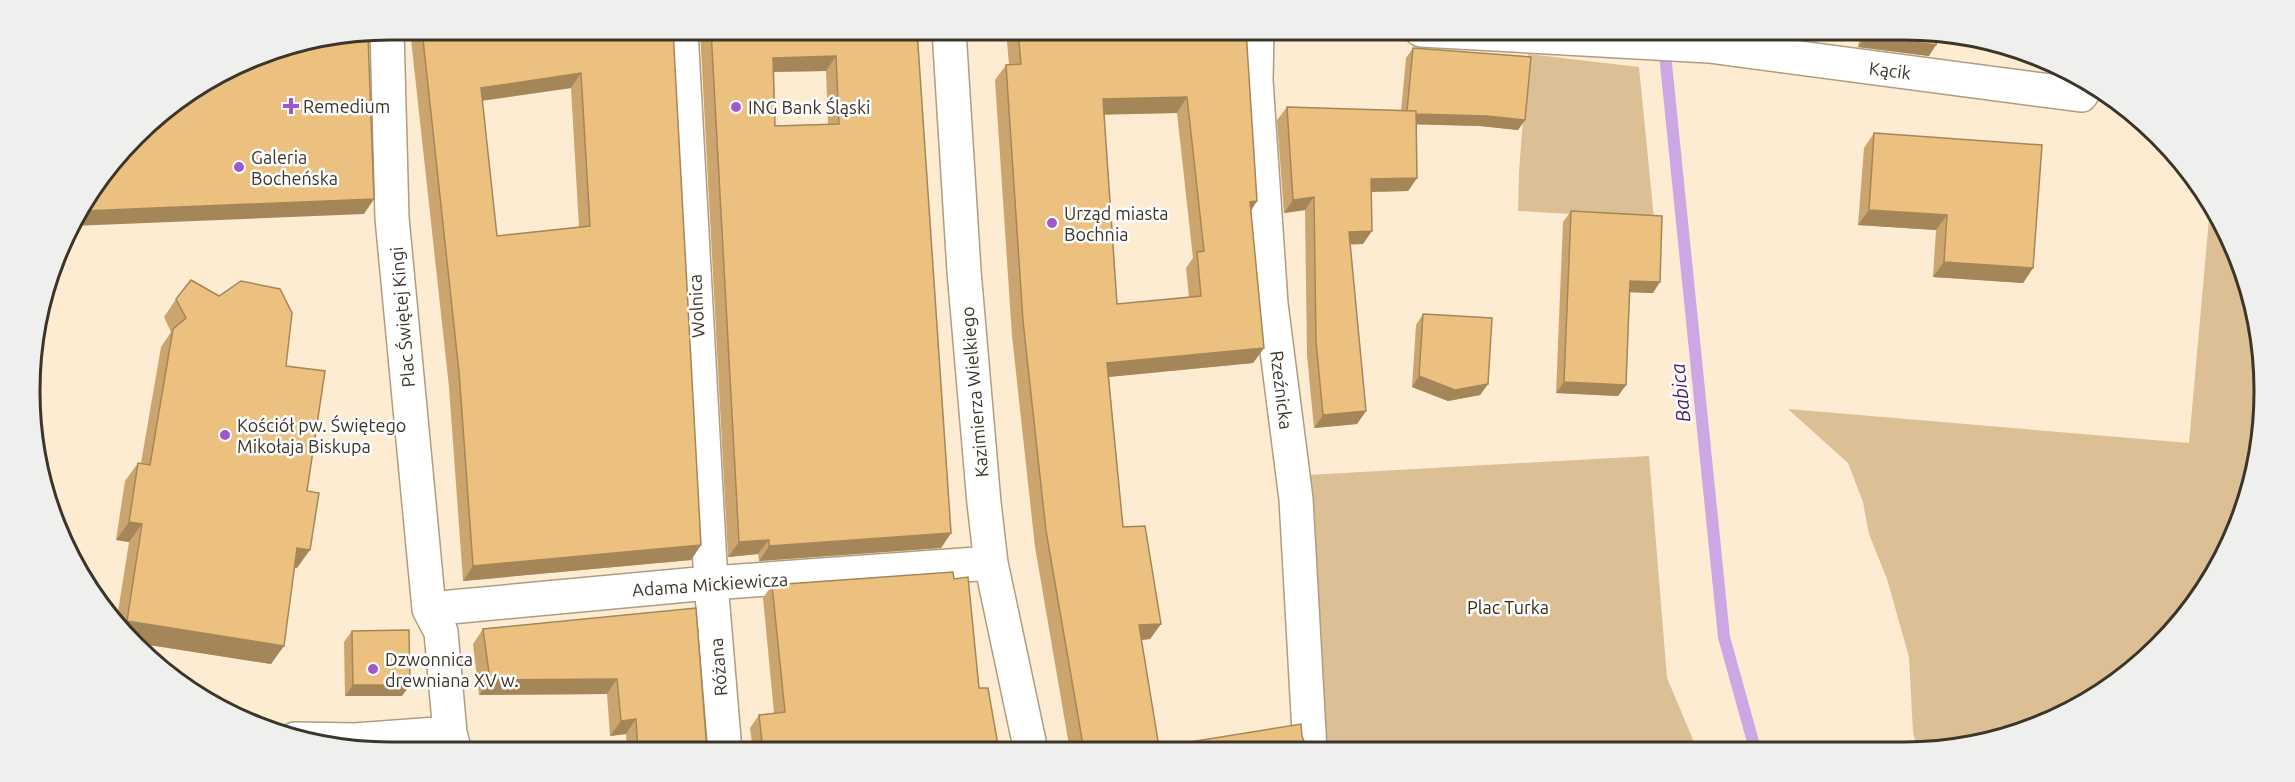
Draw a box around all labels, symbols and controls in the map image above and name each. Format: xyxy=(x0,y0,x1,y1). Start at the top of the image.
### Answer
street label: Kącik xyxy=(1868,58,1912,82)
place label: Remedium xyxy=(303,96,390,116)
place label: ING Bank Śląski xyxy=(748,96,870,117)
marker: Remedium xyxy=(284,99,298,113)
marker: ING Bank Śląski xyxy=(729,100,743,114)
place label: Galeria Bocheńska xyxy=(251,147,338,188)
marker: Galeria Bocheńska xyxy=(232,160,246,174)
place label: Urząd miasta Bochnia xyxy=(1064,203,1169,244)
marker: Urząd miasta Bochnia xyxy=(1045,216,1059,230)
street label: Plac Świętej Kingi xyxy=(385,246,418,388)
street label: Wolnica xyxy=(684,274,708,338)
street label: Kazimierza Wielkiego xyxy=(957,306,991,478)
street label: Rzeźnicka xyxy=(1267,350,1297,430)
water label: Babica xyxy=(1665,362,1695,424)
place label: Kościół pw. Świętego Mikołaja Biskupa xyxy=(237,414,406,456)
marker: Kościół pw. Świętego Mikołaja Biskupa xyxy=(218,428,232,442)
street label: Adama Mickiewicza xyxy=(631,569,789,599)
park label: Plac Turka xyxy=(1467,597,1549,617)
street label: Różana xyxy=(705,637,731,697)
place label: Dzwonnica drewniana XV w. xyxy=(385,649,519,690)
marker: Dzwonnica drewniana XV w. xyxy=(366,662,380,676)

